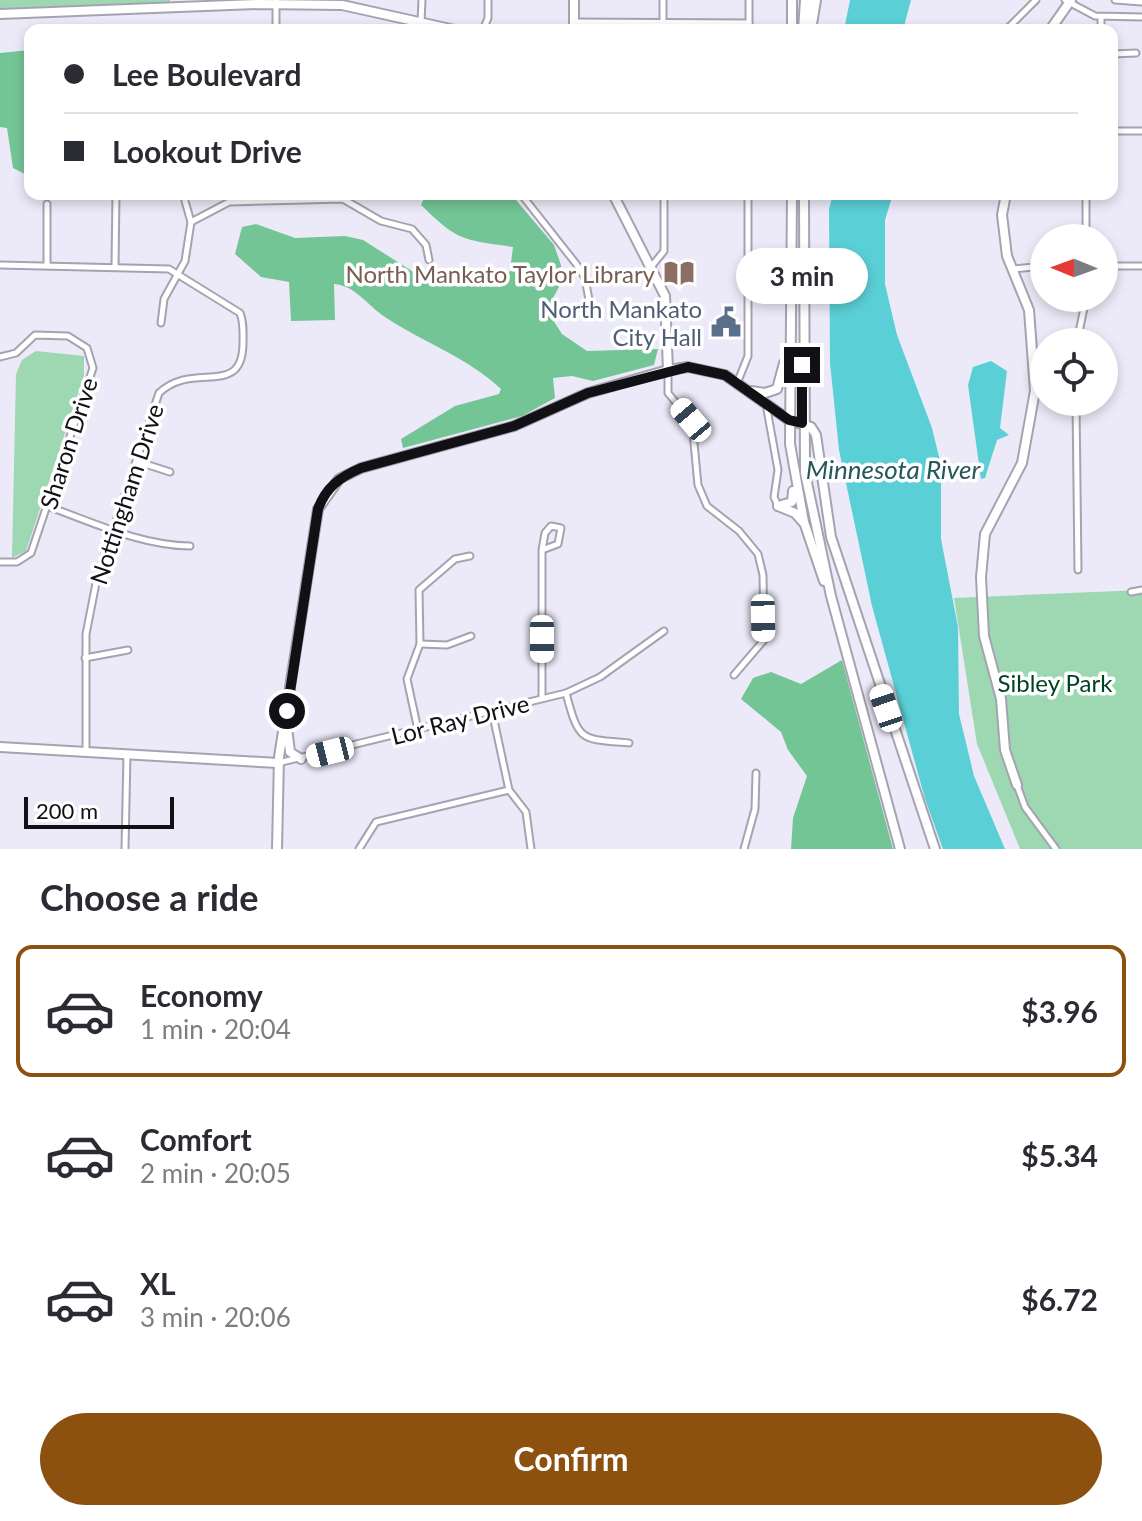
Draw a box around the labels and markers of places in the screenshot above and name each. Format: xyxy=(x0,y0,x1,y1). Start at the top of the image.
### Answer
library icon: North Mankato Taylor Library xyxy=(662,256,696,290)
place label: North Mankato Taylor Library xyxy=(346,259,656,288)
place label: North Mankato City Hall xyxy=(540,294,702,351)
public building icon: North Mankato City Hall xyxy=(709,305,743,339)

